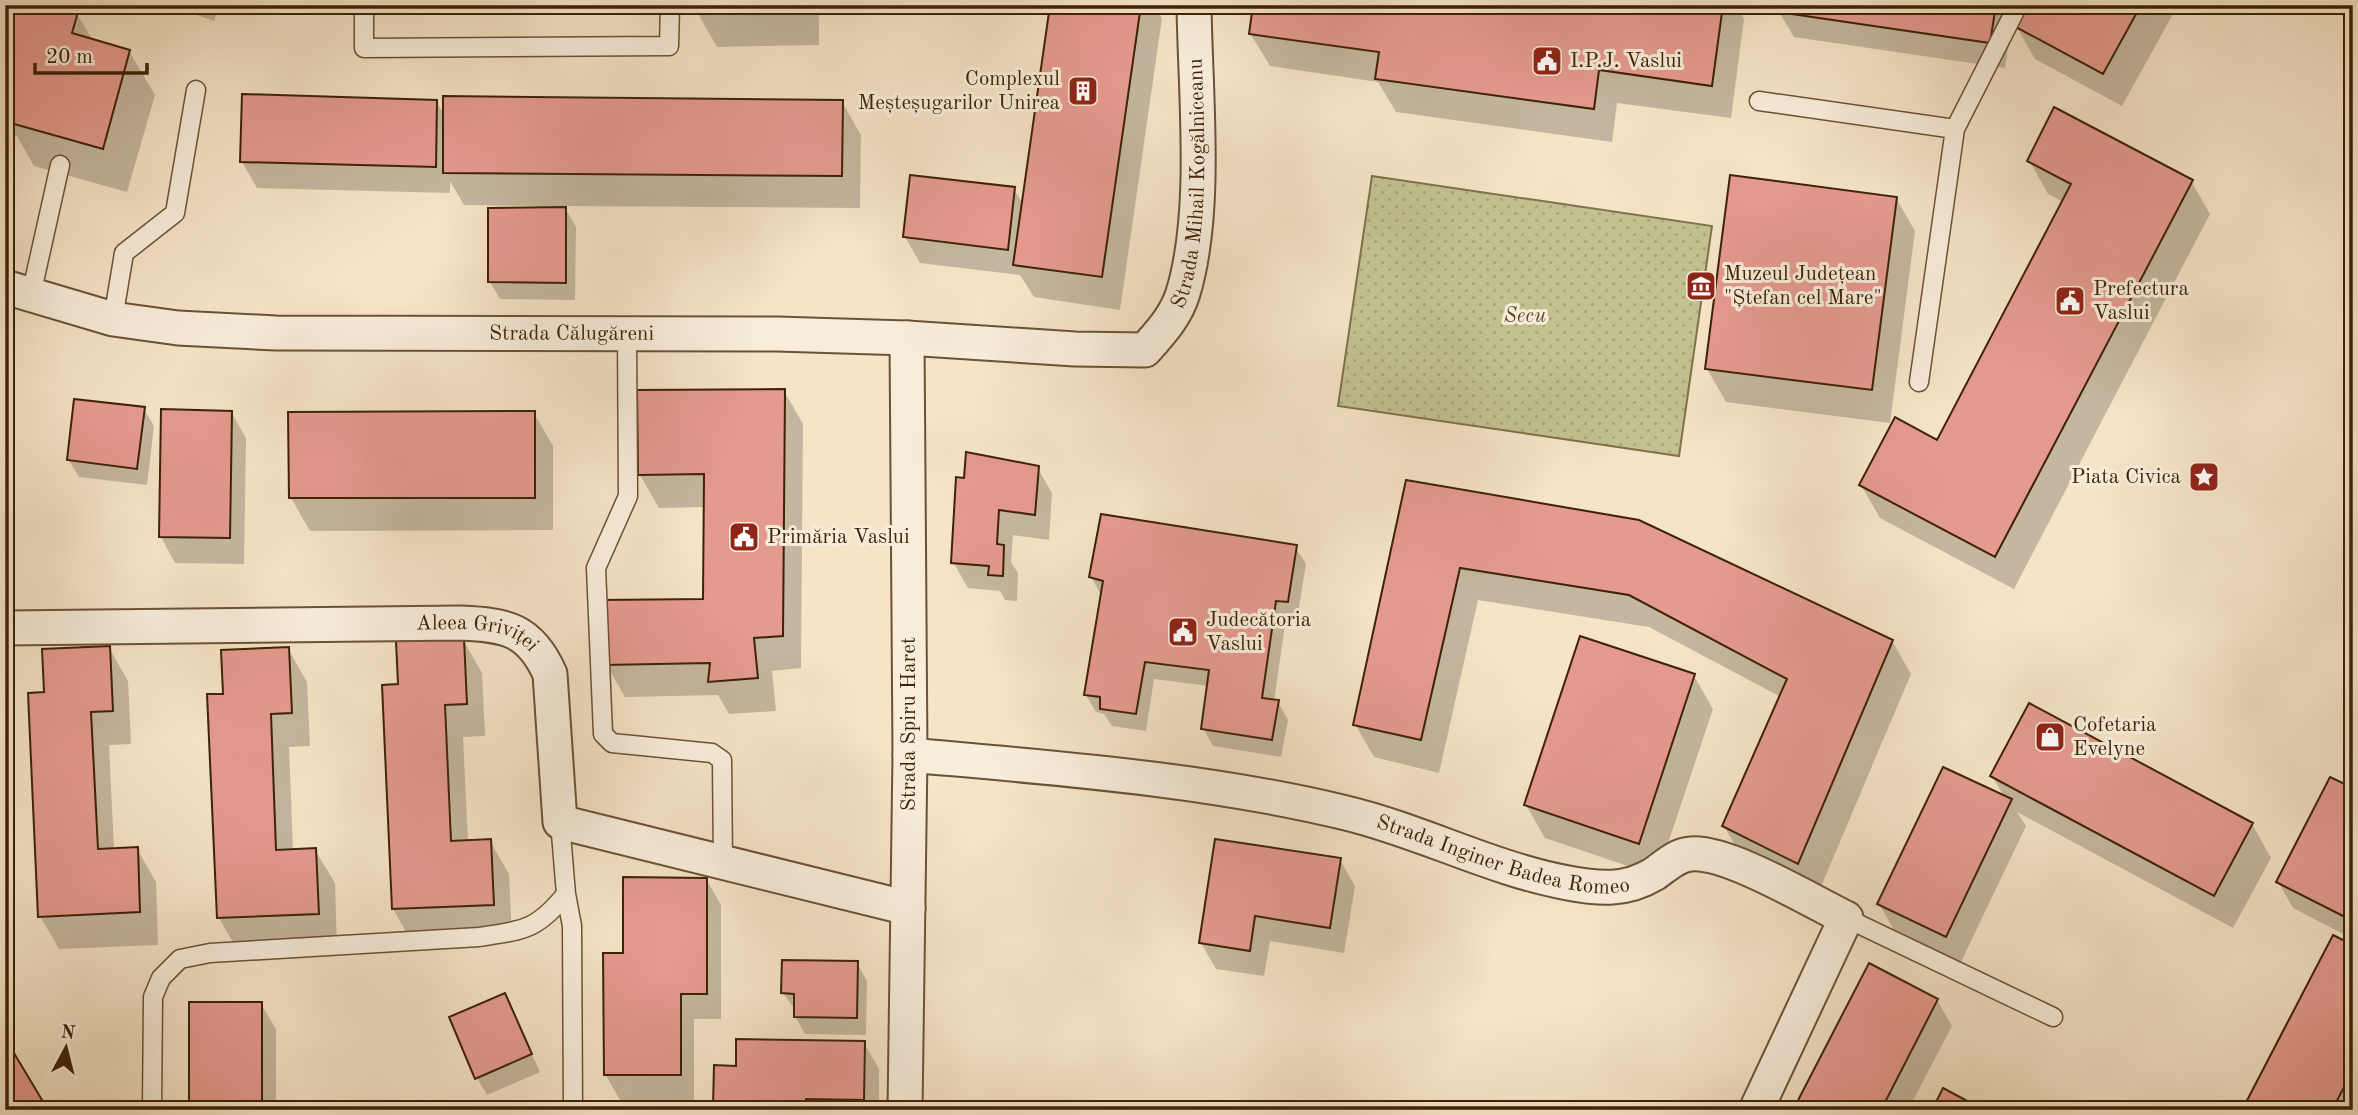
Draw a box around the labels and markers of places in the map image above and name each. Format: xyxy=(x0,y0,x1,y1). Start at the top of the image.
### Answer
public building icon: I.P.J. Vaslui xyxy=(1530,44,1564,78)
place label: I.P.J. Vaslui xyxy=(1570,51,1682,72)
place label: Complexul Meșteșugarilor Unirea xyxy=(858,69,1060,115)
building icon: Complexul Meșteșugarilor Unirea xyxy=(1066,74,1100,108)
place label: Muzeul Județean "Ștefan cel Mare" xyxy=(1724,264,1882,309)
museum icon: Muzeul Județean "Ștefan cel Mare" xyxy=(1684,269,1718,303)
place label: Prefectura Vaslui xyxy=(2093,279,2189,324)
public building icon: Prefectura Vaslui xyxy=(2053,284,2087,318)
place icon: Piata Civica xyxy=(2187,460,2221,494)
place label: Piata Civica xyxy=(2071,467,2181,488)
public building icon: Primăria Vaslui xyxy=(727,520,761,554)
place label: Primăria Vaslui xyxy=(767,527,910,548)
place label: Judecătoria Vaslui xyxy=(1206,610,1311,655)
public building icon: Judecătoria Vaslui xyxy=(1166,615,1200,649)
place label: Cofetaria Evelyne xyxy=(2073,715,2156,760)
shop icon: Cofetaria Evelyne xyxy=(2033,720,2067,754)

